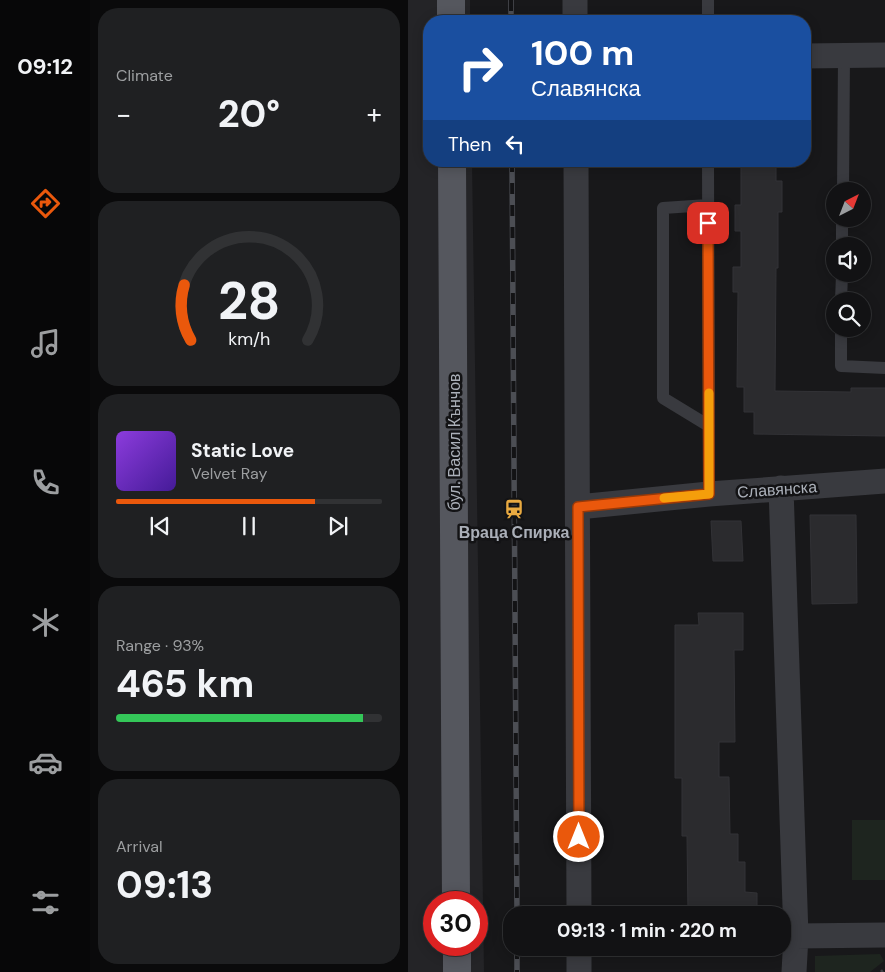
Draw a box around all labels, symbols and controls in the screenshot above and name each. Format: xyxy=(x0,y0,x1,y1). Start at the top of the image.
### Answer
text: 100 m xyxy=(531,30,634,76)
icon: right xyxy=(448,35,513,100)
text: 09:12 xyxy=(17,52,73,81)
text: Climate xyxy=(116,65,173,86)
text: Славянска xyxy=(531,74,641,103)
text: 20° xyxy=(218,89,280,139)
text: − xyxy=(116,96,131,133)
text: + xyxy=(367,96,382,133)
icon: left xyxy=(501,130,529,158)
text: Then xyxy=(448,132,491,157)
north arrow xyxy=(826,182,870,228)
map controls xyxy=(826,182,871,337)
icon: directions xyxy=(28,186,63,221)
pin xyxy=(687,202,729,244)
icon: arrive xyxy=(694,209,722,237)
button: sound xyxy=(826,237,871,282)
text: 28 xyxy=(218,267,280,335)
button: search xyxy=(826,292,871,337)
icon: music xyxy=(28,326,63,361)
text: km/h xyxy=(228,327,270,351)
street label: бул. Васил Кънчов xyxy=(444,373,465,511)
text: Static Love xyxy=(191,438,294,463)
text: Velvet Ray xyxy=(191,463,267,484)
icon: phone xyxy=(28,465,63,500)
street label: Славянска xyxy=(736,476,818,503)
station icon: Враца Спирка xyxy=(503,498,525,520)
icon: previous xyxy=(146,512,174,540)
icon: pause xyxy=(235,512,263,540)
icon: next xyxy=(324,512,352,540)
place label: Враца Спирка xyxy=(459,522,569,543)
icon: climate xyxy=(28,605,63,640)
text: Range · 93% xyxy=(116,635,204,656)
text: 465 km xyxy=(116,659,254,709)
icon: car xyxy=(28,745,63,780)
position arrow xyxy=(552,810,604,862)
text: Arrival xyxy=(116,836,163,857)
text: 09:13 xyxy=(116,860,213,910)
icon: filters xyxy=(28,885,63,920)
speed limit sign: 30 xyxy=(423,891,488,956)
text: 09:13 · 1 min · 220 m xyxy=(557,918,737,943)

